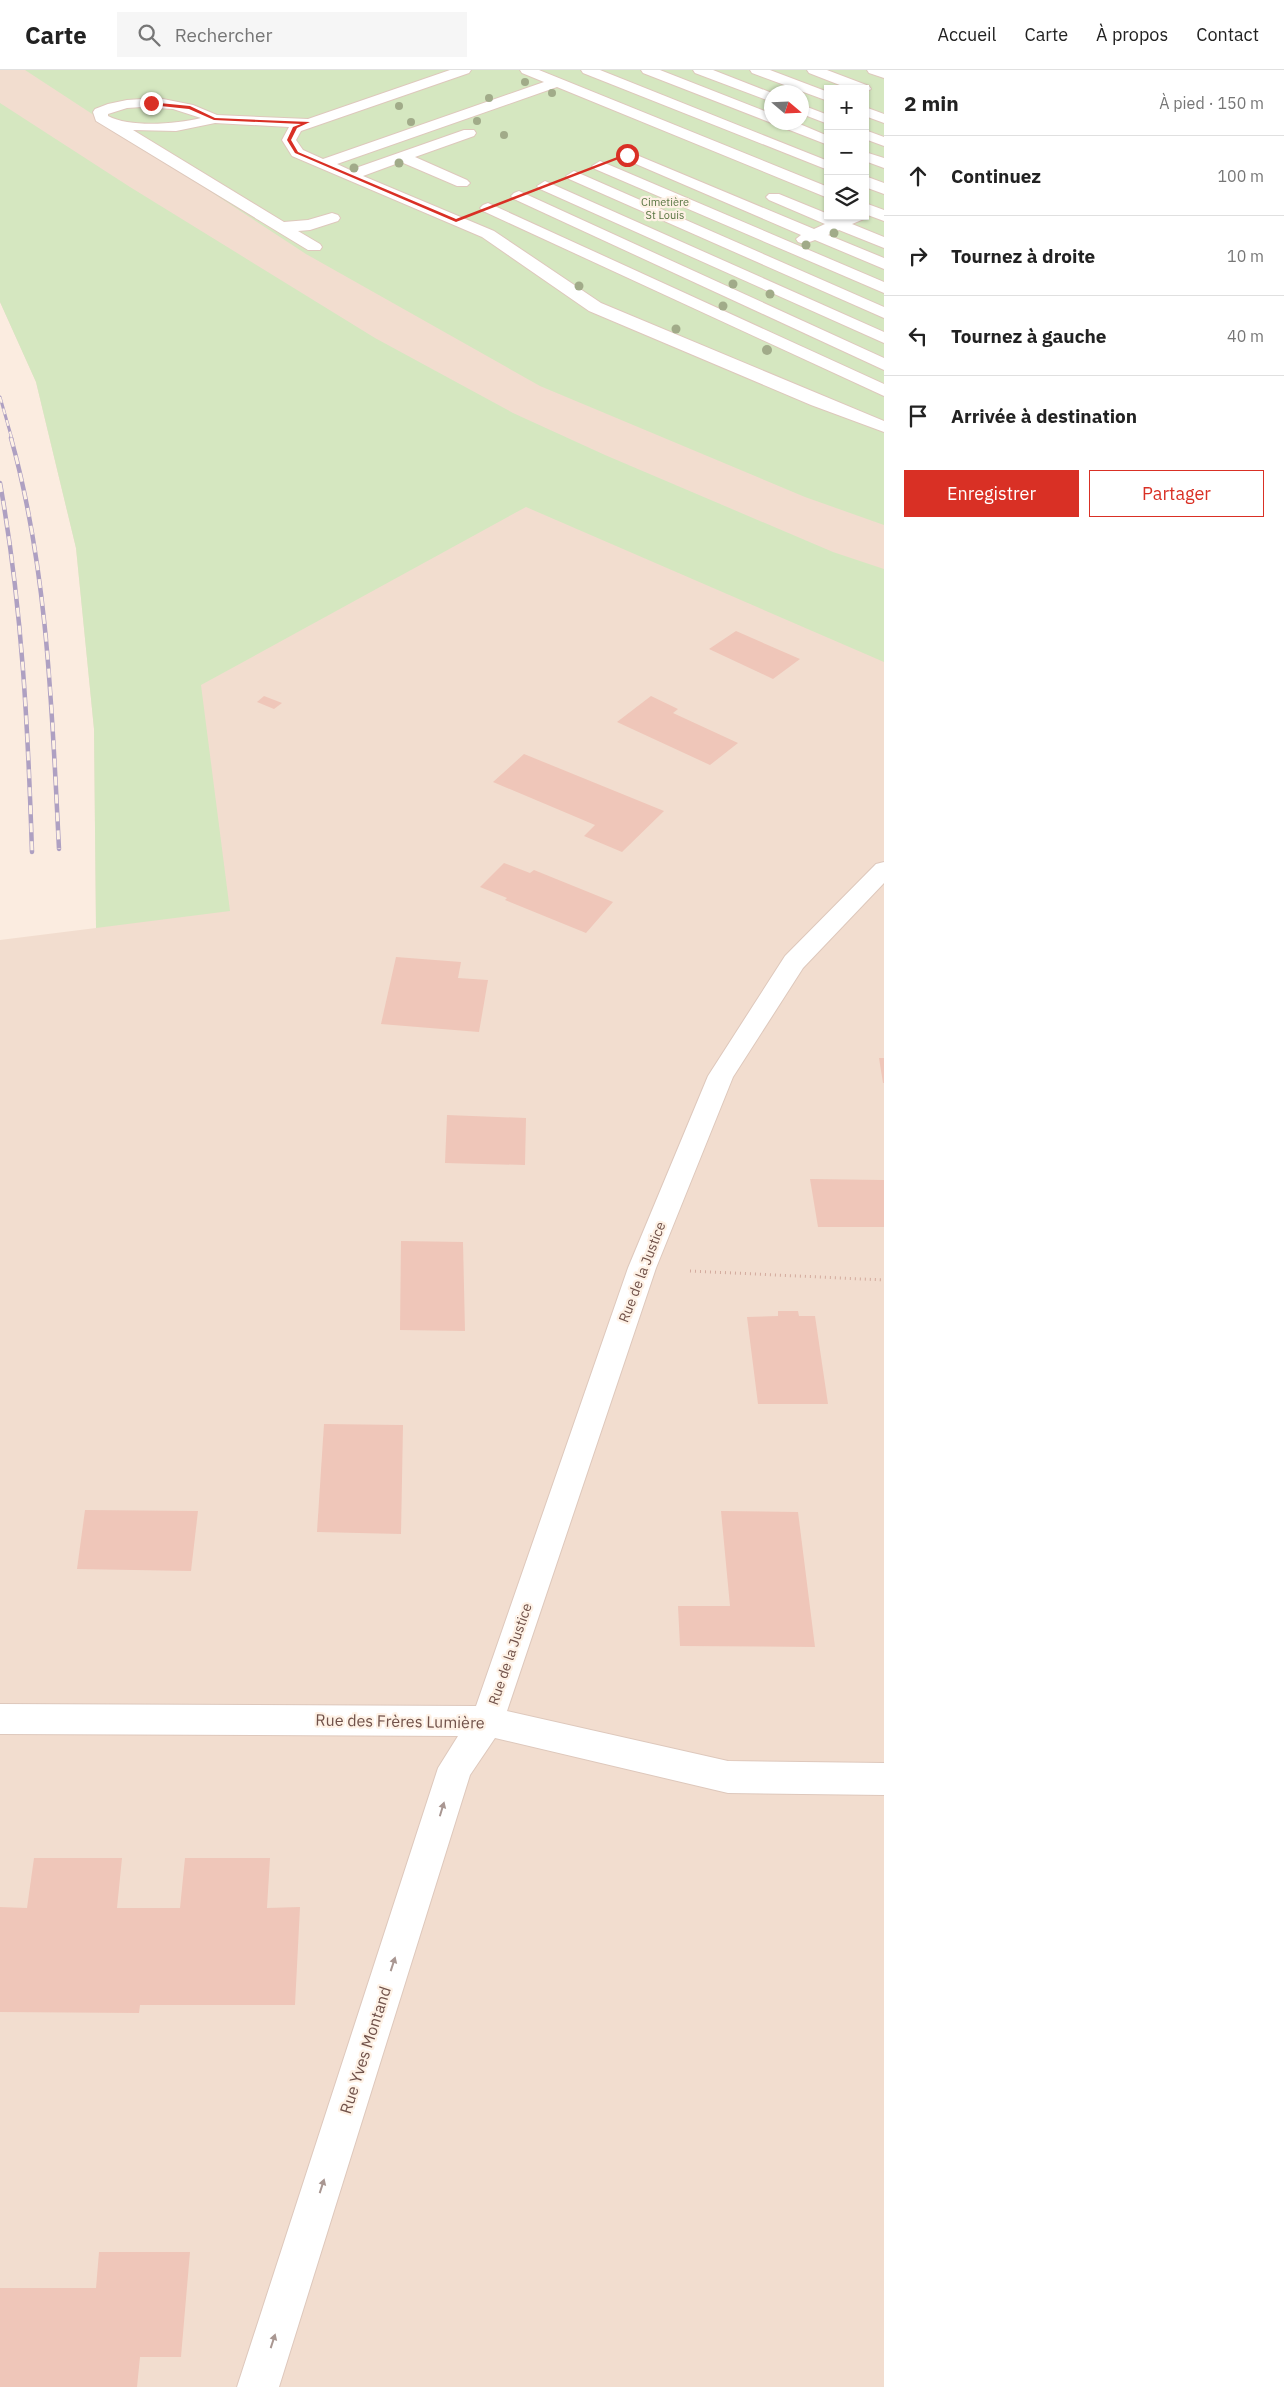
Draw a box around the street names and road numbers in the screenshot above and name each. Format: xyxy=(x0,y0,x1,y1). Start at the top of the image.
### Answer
street label: Rue de la Justice xyxy=(615,1219,670,1325)
street label: Rue de la Justice xyxy=(484,1600,536,1707)
street label: Rue des Frères Lumière xyxy=(315,1710,485,1732)
street label: Rue Yves Montand xyxy=(335,1984,395,2116)

